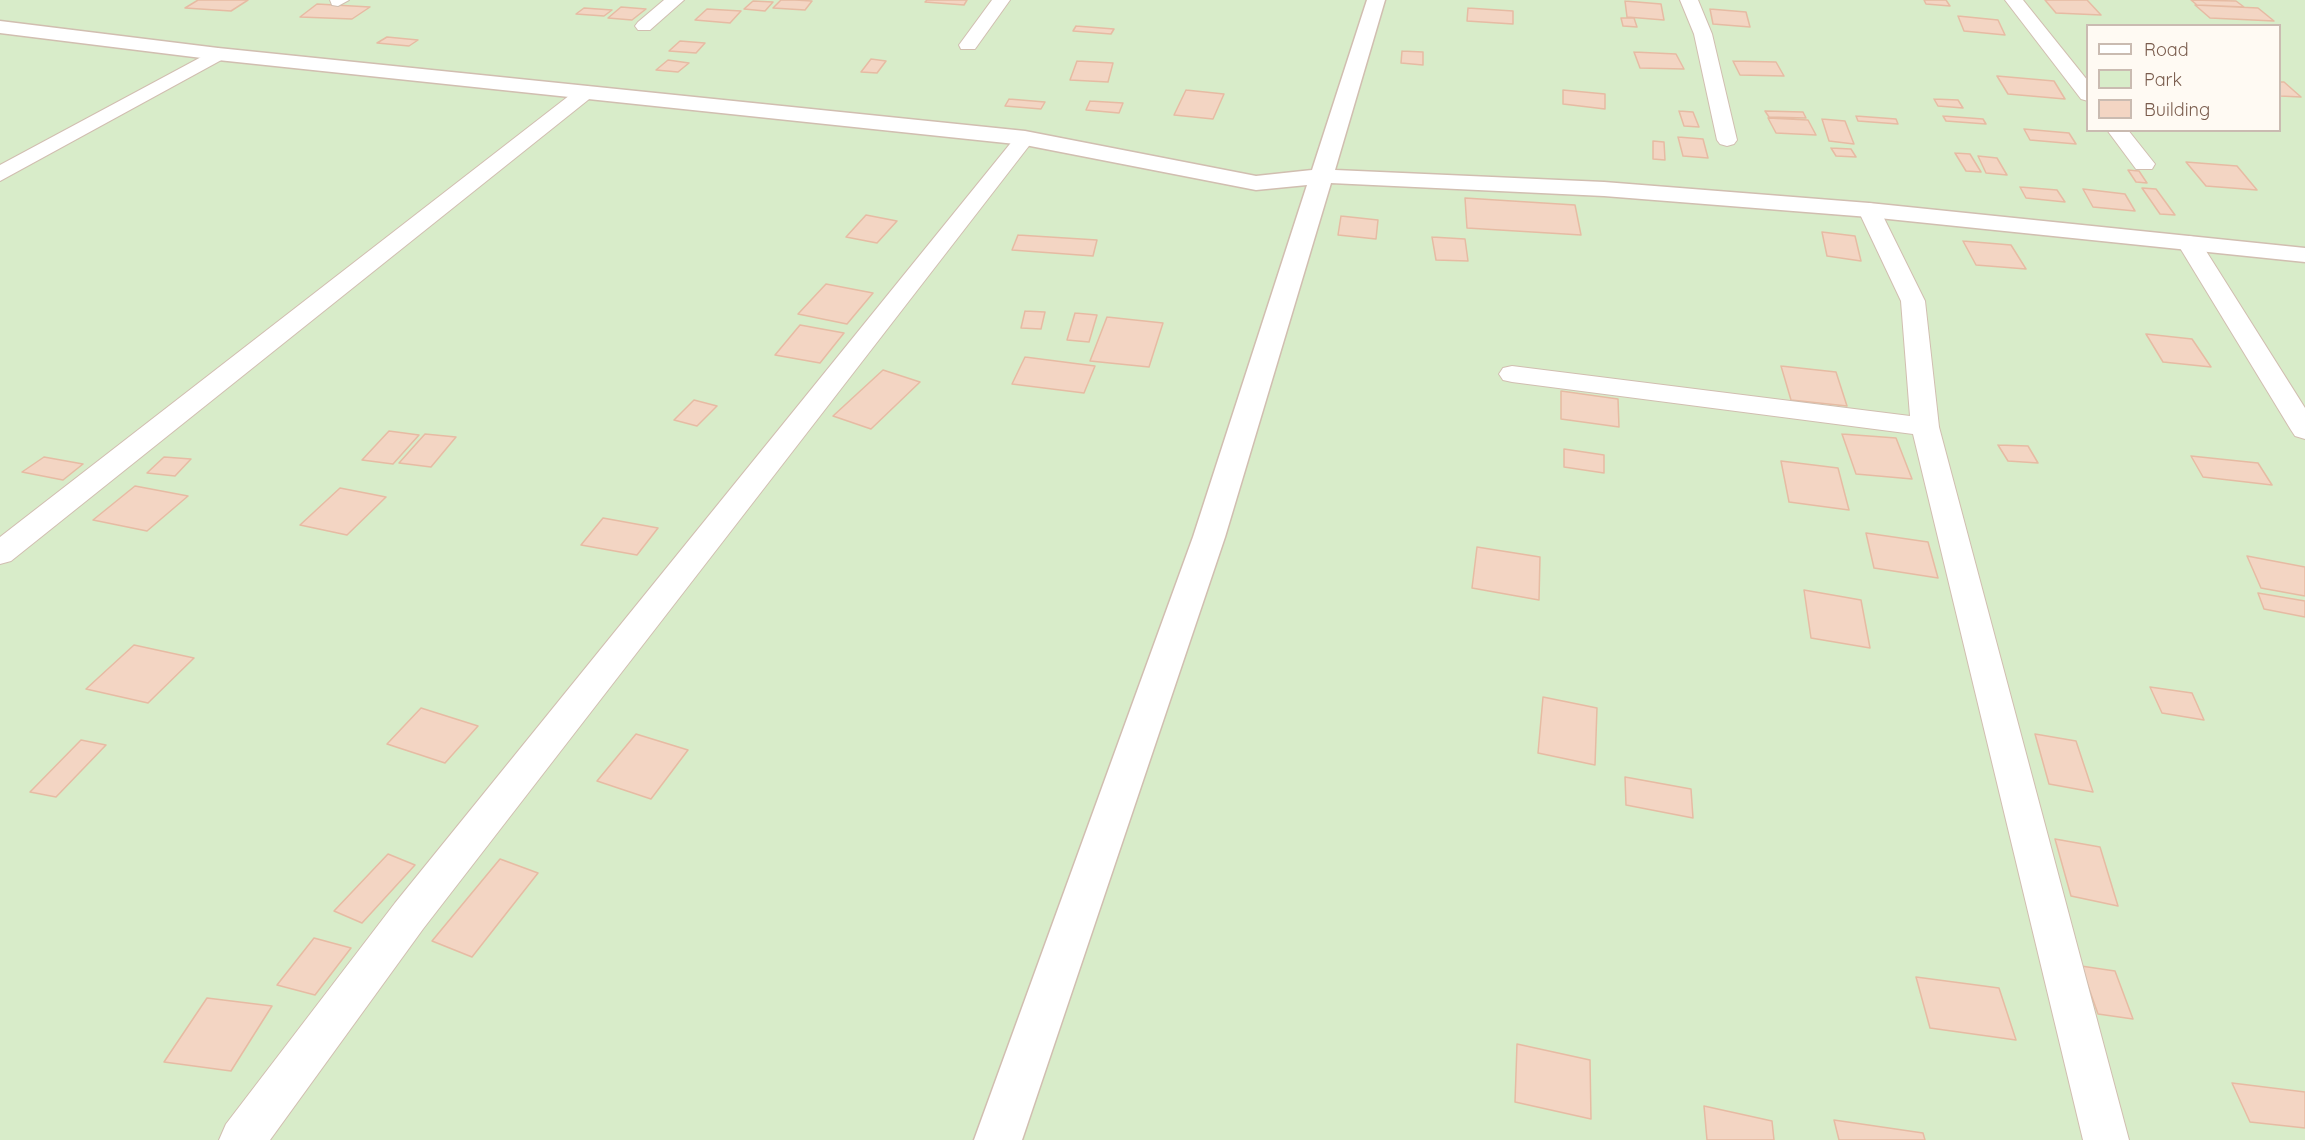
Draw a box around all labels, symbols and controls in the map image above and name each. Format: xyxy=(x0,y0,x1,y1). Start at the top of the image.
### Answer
legend xyxy=(2086,24,2281,132)
text: Road xyxy=(2144,38,2189,61)
text: Park xyxy=(2144,68,2182,91)
text: Building xyxy=(2144,98,2210,121)

